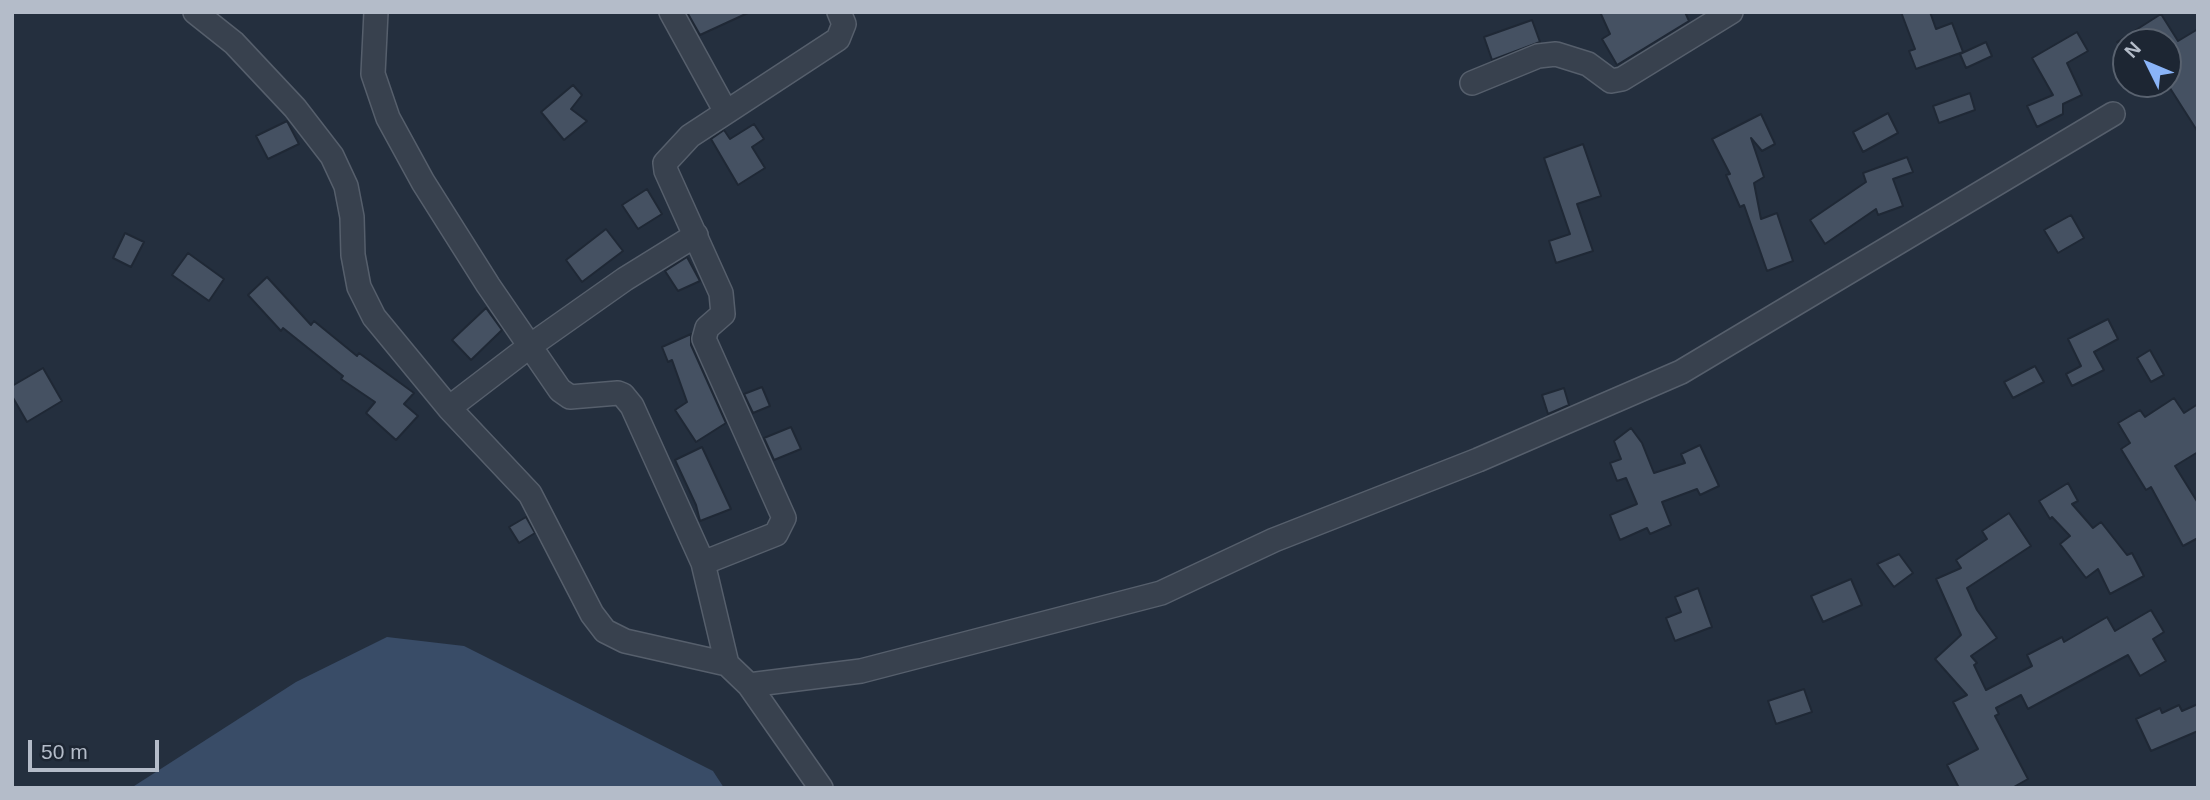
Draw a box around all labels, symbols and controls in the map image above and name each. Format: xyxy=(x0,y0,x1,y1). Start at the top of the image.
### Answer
north arrow xyxy=(2112,28,2182,98)
text: N xyxy=(2120,38,2145,62)
scale bar xyxy=(32,726,163,770)
text: 50 m xyxy=(41,740,88,763)

